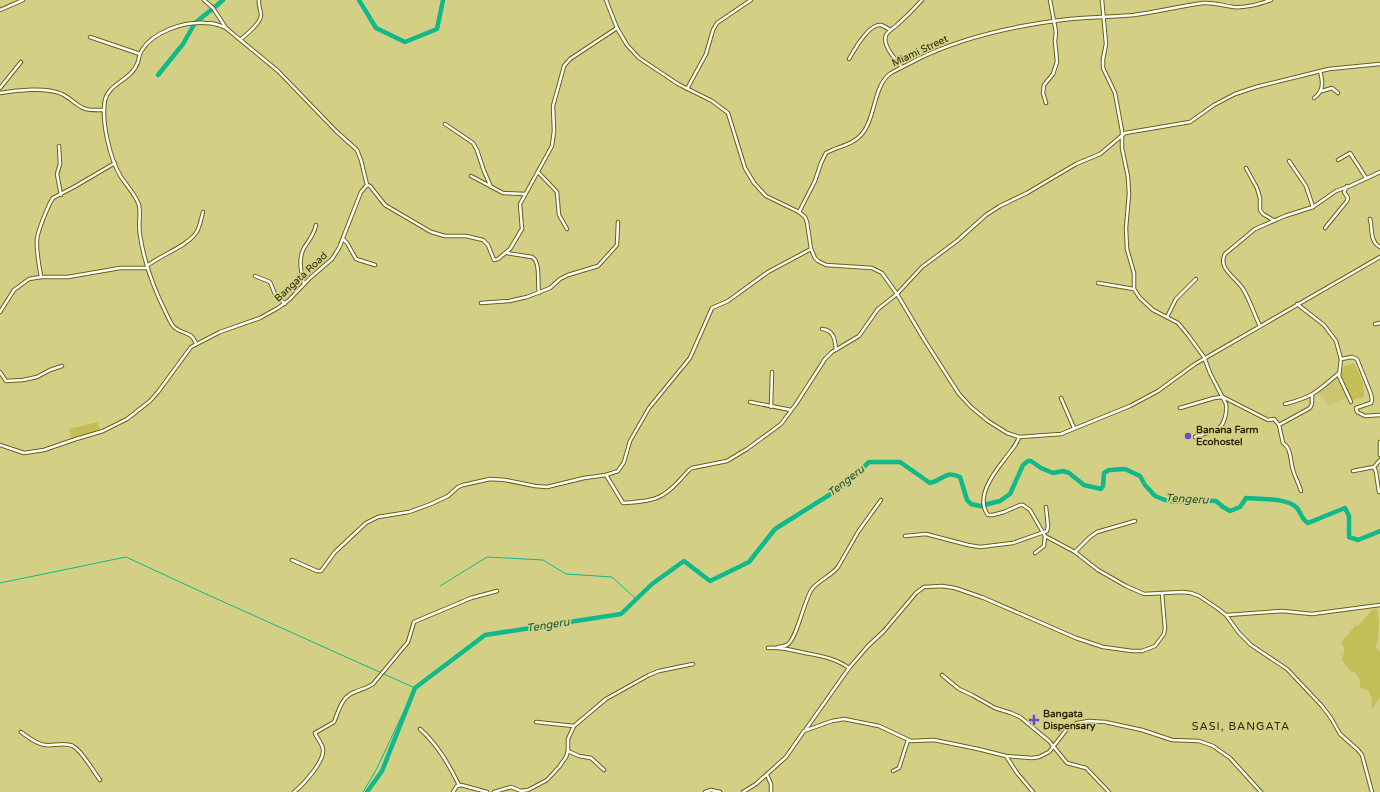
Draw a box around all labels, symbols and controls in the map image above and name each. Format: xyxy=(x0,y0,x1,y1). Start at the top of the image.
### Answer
street label: Miami Street xyxy=(890,33,950,69)
street label: Bangata Road xyxy=(272,250,330,304)
place label: Banana Farm Ecohostel xyxy=(1196,424,1259,448)
marker: Banana Farm Ecohostel xyxy=(1183,431,1193,441)
water label: Tengeru xyxy=(825,462,868,499)
water label: Tengeru xyxy=(1165,491,1210,507)
water label: Tengeru xyxy=(526,615,572,635)
place label: Bangata Dispensary xyxy=(1043,708,1096,732)
marker: Bangata Dispensary xyxy=(1028,714,1040,726)
district label: SASI, BANGATA xyxy=(1192,720,1290,733)

